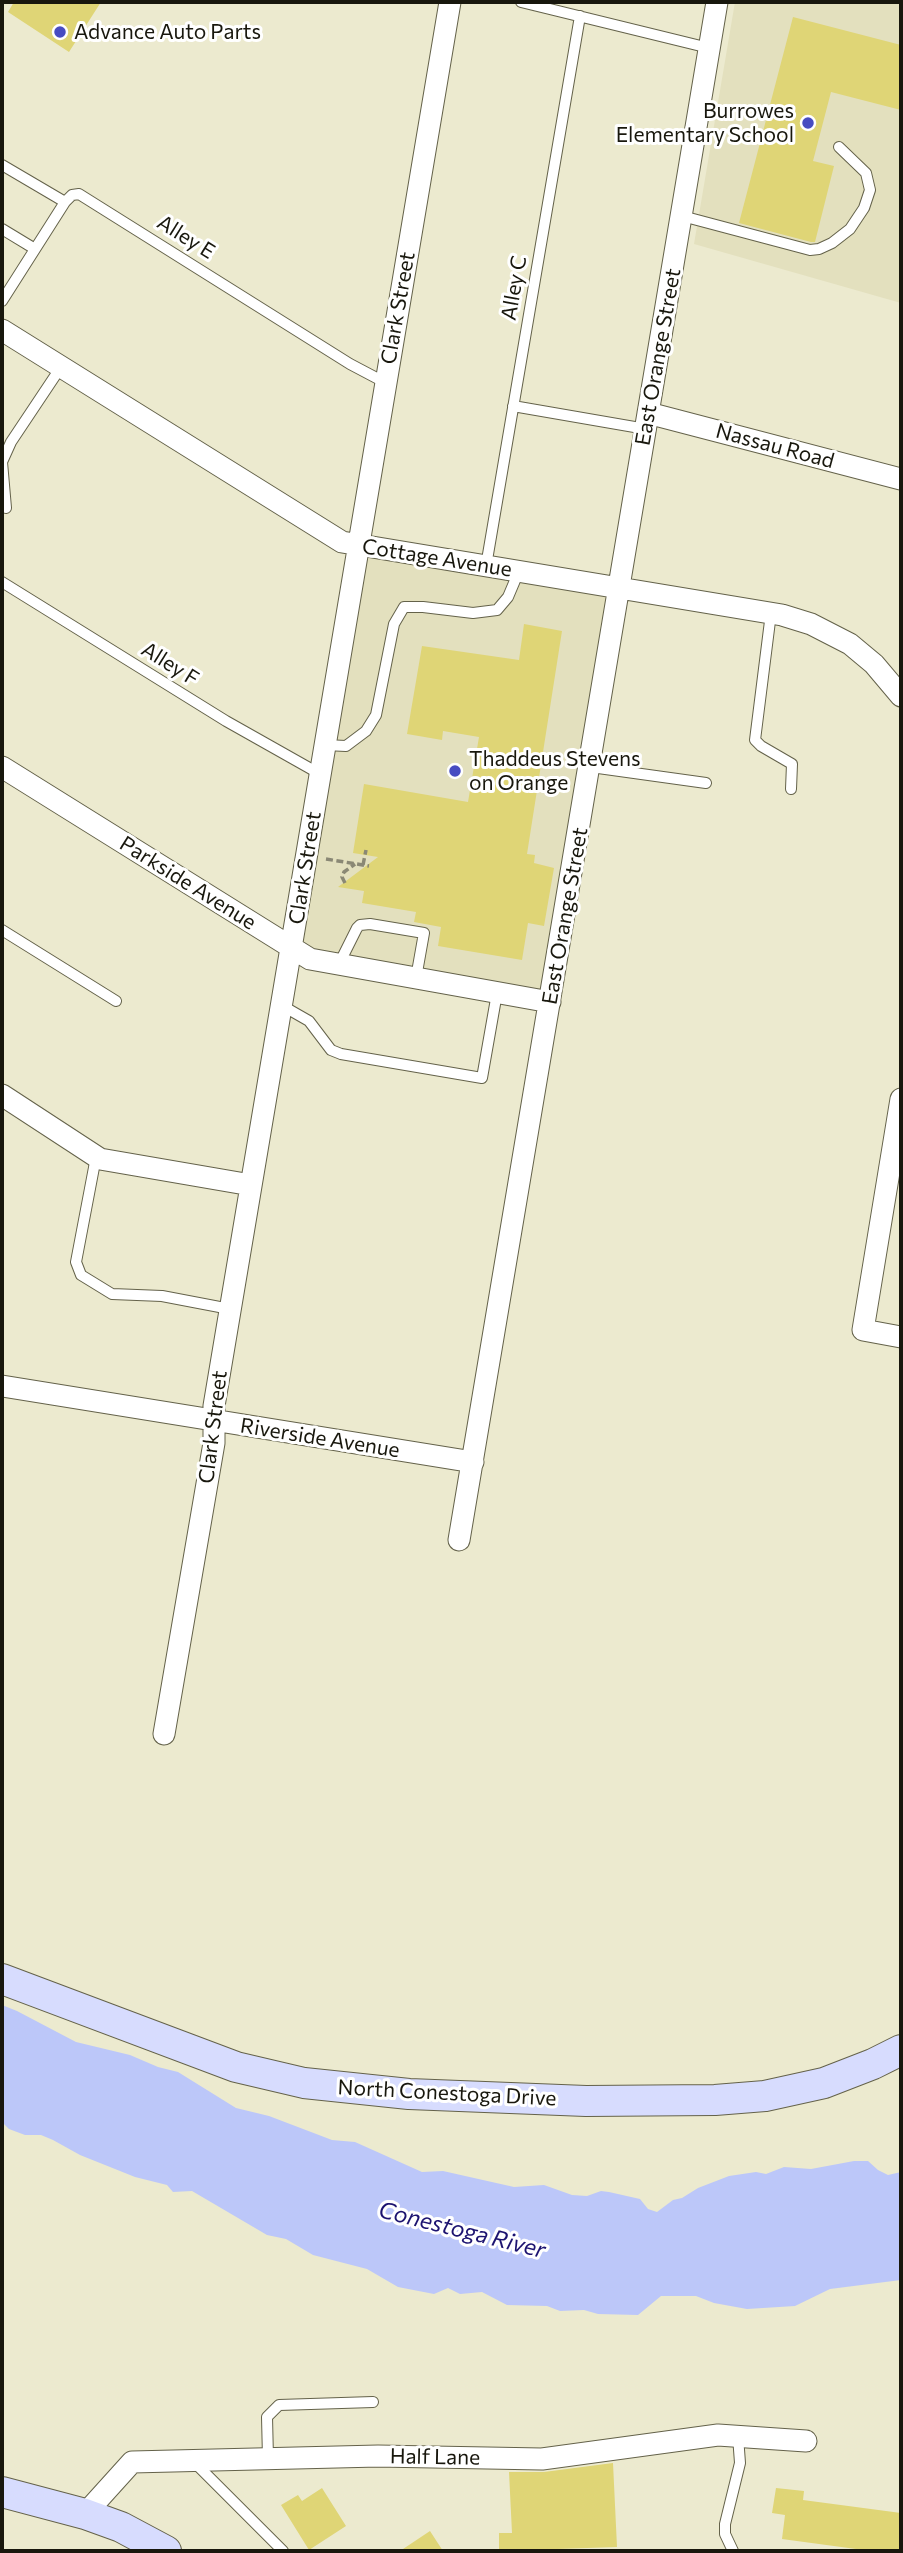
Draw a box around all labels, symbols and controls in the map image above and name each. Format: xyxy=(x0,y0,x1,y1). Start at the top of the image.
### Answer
place label: Advance Auto Parts xyxy=(74,19,261,45)
marker: Advance Auto Parts xyxy=(52,24,68,40)
place label: Burrowes Elementary School xyxy=(616,98,794,148)
marker: Burrowes Elementary School xyxy=(800,115,816,131)
street label: Alley E xyxy=(152,210,220,264)
street label: Clark Street xyxy=(376,250,420,366)
street label: Alley C xyxy=(496,254,532,322)
street label: East Orange Street xyxy=(630,266,686,448)
street label: Nassau Road xyxy=(713,418,837,474)
street label: Cottage Avenue xyxy=(360,534,514,582)
street label: Alley F xyxy=(137,637,203,691)
place label: Thaddeus Stevens on Orange xyxy=(469,746,641,796)
marker: Thaddeus Stevens on Orange xyxy=(447,763,463,779)
street label: Clark Street xyxy=(284,810,326,926)
street label: East Orange Street xyxy=(537,825,593,1007)
street label: Parkside Avenue xyxy=(115,831,261,935)
street label: Clark Street xyxy=(194,1369,232,1485)
street label: Riverside Avenue xyxy=(238,1413,402,1463)
street label: North Conestoga Drive xyxy=(337,2075,557,2111)
water label: Conestoga River xyxy=(376,2196,548,2264)
street label: Half Lane xyxy=(390,2444,480,2470)

